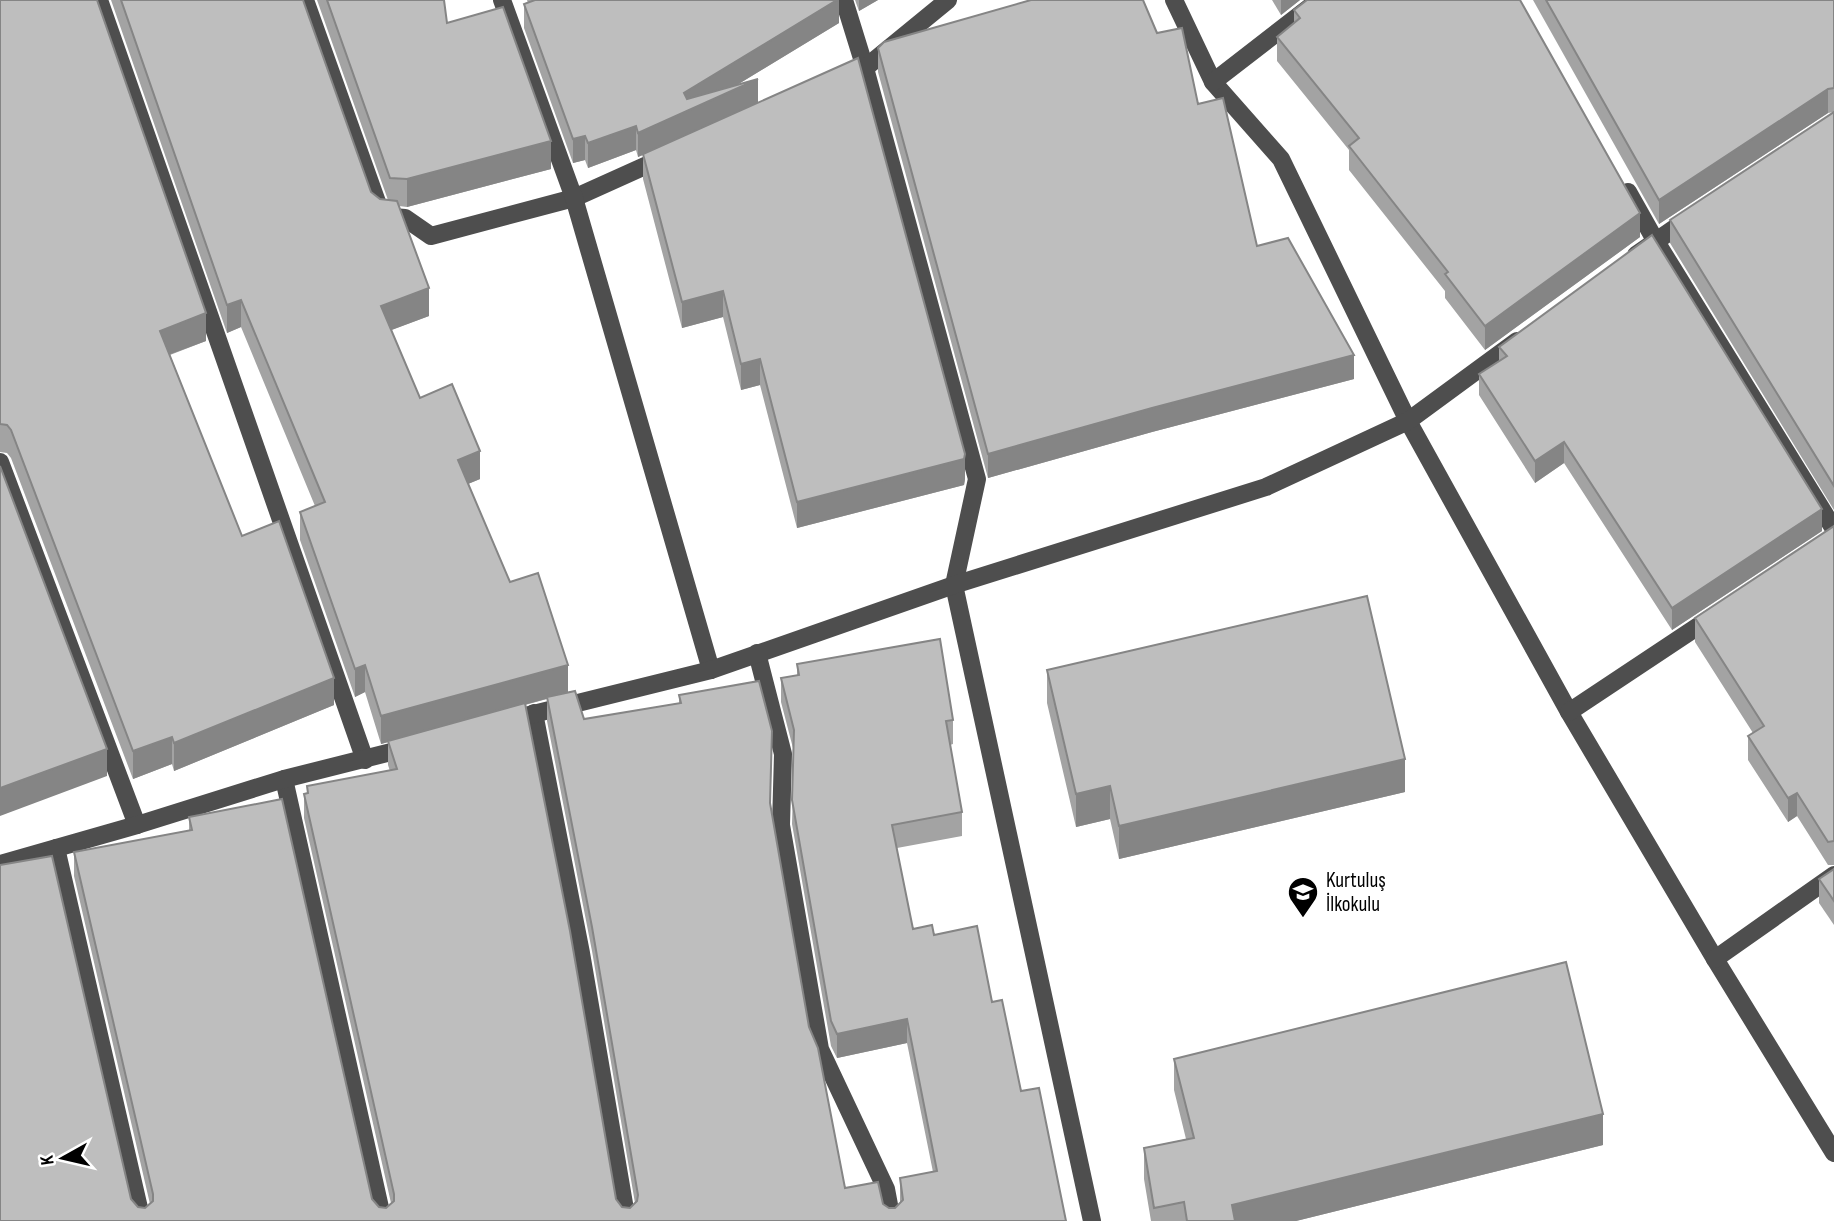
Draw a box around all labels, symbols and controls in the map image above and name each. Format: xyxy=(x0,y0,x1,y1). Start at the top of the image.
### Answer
place label: Kurtuluş İlkokulu xyxy=(1326,868,1386,917)
school or university icon: Kurtuluş İlkokulu xyxy=(1286,875,1320,919)
north arrow xyxy=(28,1123,98,1193)
text: K xyxy=(36,1153,60,1166)

